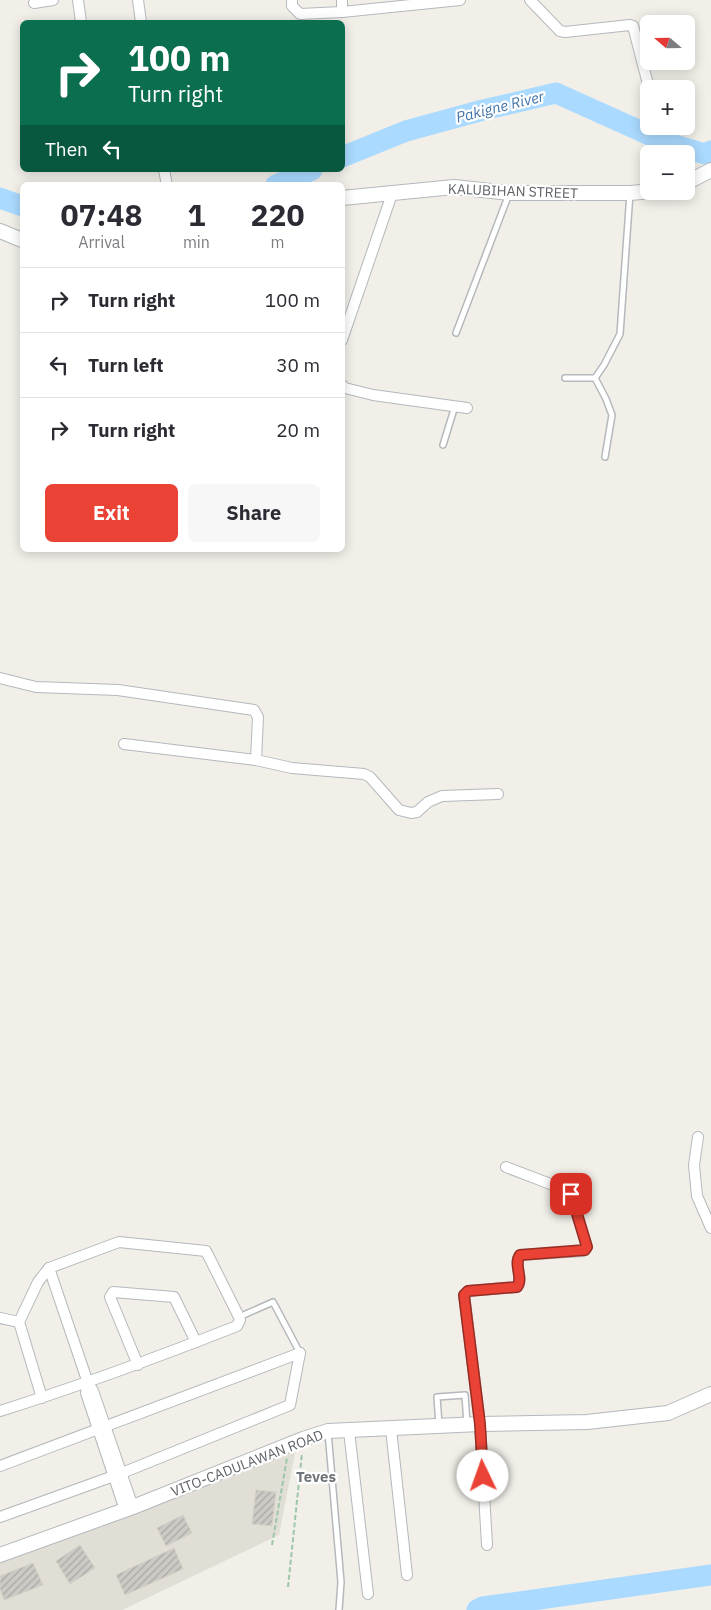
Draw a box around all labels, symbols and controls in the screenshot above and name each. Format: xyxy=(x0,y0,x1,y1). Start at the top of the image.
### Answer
north arrow xyxy=(640,15,695,70)
map controls xyxy=(640,15,695,200)
text: 100 m xyxy=(128,35,231,81)
icon: right xyxy=(45,40,110,105)
text: Turn right xyxy=(128,79,223,108)
button: + xyxy=(640,80,695,135)
water label: Pakigne River xyxy=(454,86,546,127)
icon: left xyxy=(98,135,126,163)
text: Then xyxy=(45,137,88,161)
button: − xyxy=(640,145,695,200)
street label: KALUBIHAN STREET xyxy=(448,180,578,202)
text: 07:48 xyxy=(61,195,142,234)
text: 1 xyxy=(187,195,205,234)
text: 220 xyxy=(250,195,304,234)
text: Arrival xyxy=(78,232,125,252)
text: min xyxy=(183,232,210,252)
text: m xyxy=(270,232,284,252)
icon: right xyxy=(45,286,73,314)
text: Turn right xyxy=(88,288,175,312)
text: 100 m xyxy=(265,288,320,312)
icon: left xyxy=(45,351,73,379)
text: Turn left xyxy=(88,353,164,377)
text: 30 m xyxy=(276,353,320,377)
icon: right xyxy=(45,416,73,444)
text: Turn right xyxy=(88,418,175,442)
text: 20 m xyxy=(276,418,320,442)
button: Exit xyxy=(45,484,178,542)
button: Share xyxy=(188,484,320,542)
pin xyxy=(550,1173,592,1215)
icon: arrive xyxy=(557,1180,585,1208)
street label: VITO-CADULAWAN ROAD xyxy=(168,1426,326,1500)
position arrow xyxy=(456,1449,508,1501)
district label: Teves xyxy=(296,1467,336,1486)

